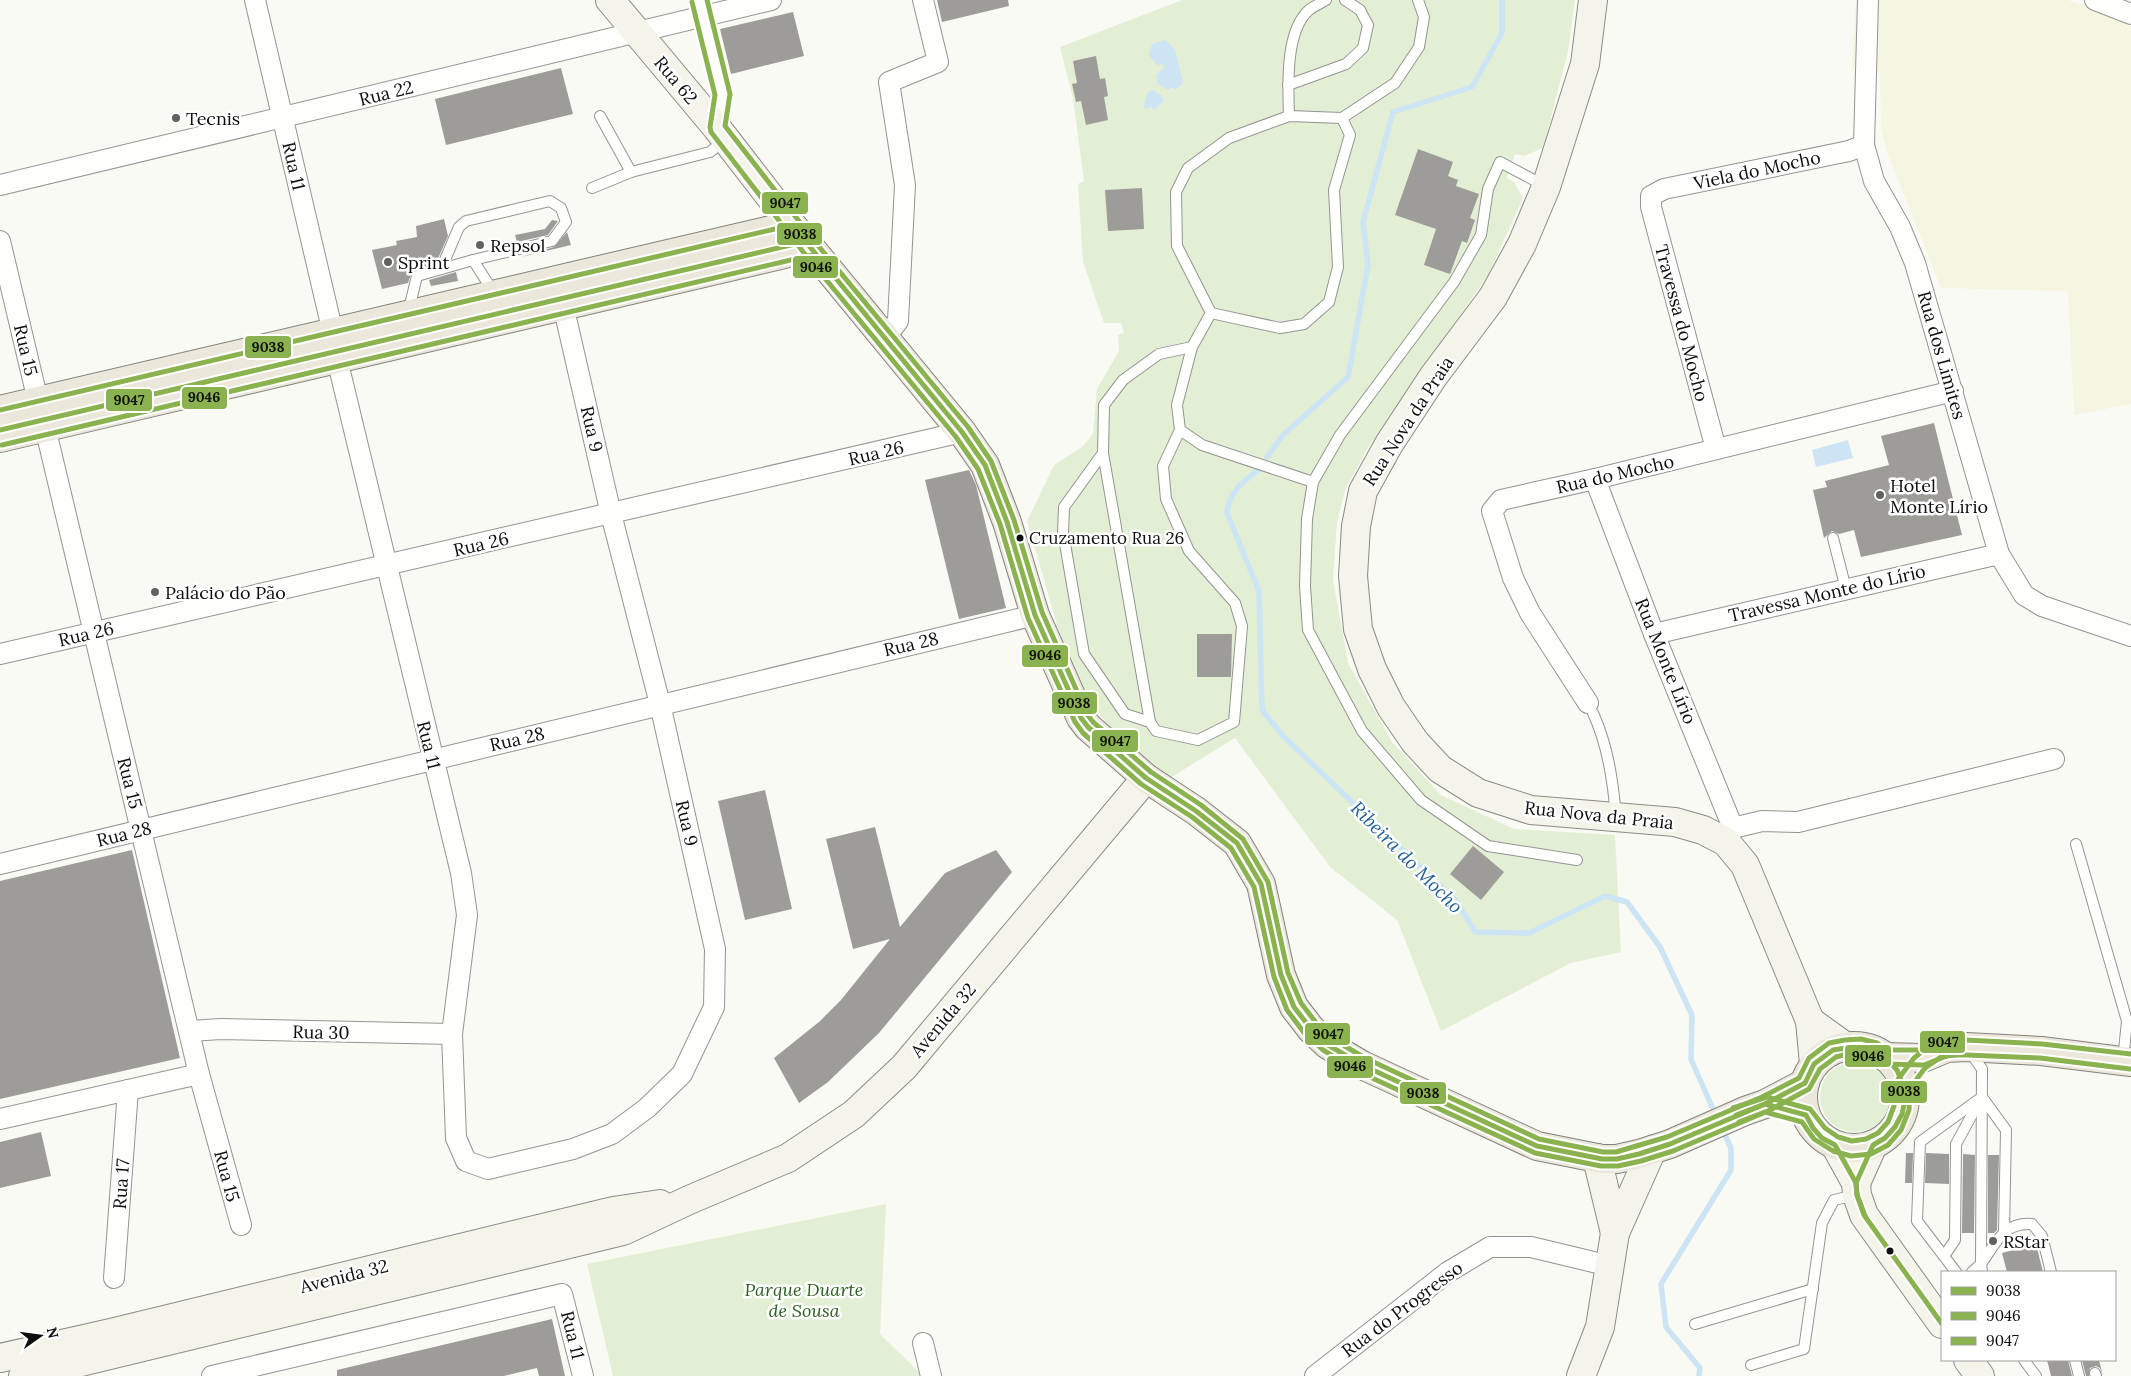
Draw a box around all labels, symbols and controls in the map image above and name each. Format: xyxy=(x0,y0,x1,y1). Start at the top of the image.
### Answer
street label: Rua 62 xyxy=(649,51,703,109)
street label: Rua 22 xyxy=(356,75,416,111)
place label: Tecnis xyxy=(186,107,240,130)
marker: Tecnis xyxy=(170,112,182,124)
street label: Rua 11 xyxy=(277,139,311,193)
street label: Viela do Mocho xyxy=(1691,145,1823,195)
line badge: 9047 xyxy=(761,191,809,215)
text: 9047 xyxy=(769,194,801,212)
line badge: 9038 xyxy=(776,222,823,246)
text: 9038 xyxy=(784,225,816,243)
place label: Repsol xyxy=(490,234,546,257)
marker: Repsol xyxy=(474,239,486,251)
street label: Travessa do Mocho xyxy=(1650,242,1714,404)
place label: Sprint xyxy=(398,251,449,274)
line badge: 9046 xyxy=(792,255,839,279)
marker: Sprint xyxy=(382,256,394,268)
text: 9046 xyxy=(800,258,832,276)
street label: Rua dos Limites xyxy=(1913,288,1971,422)
street label: Rua 15 xyxy=(9,322,43,378)
line badge: 9038 xyxy=(244,335,292,359)
text: 9038 xyxy=(252,338,284,356)
street label: Rua Nova da Praia xyxy=(1358,352,1458,490)
line badge: 9046 xyxy=(181,386,228,410)
line badge: 9047 xyxy=(105,388,153,412)
text: 9046 xyxy=(188,388,220,406)
text: 9047 xyxy=(113,391,145,409)
street label: Rua 9 xyxy=(576,404,608,454)
street label: Rua 26 xyxy=(846,435,906,471)
street label: Rua do Mocho xyxy=(1554,449,1676,499)
place label: Hotel Monte Lírio xyxy=(1890,474,1988,518)
marker: Hotel Monte Lírio xyxy=(1874,489,1886,501)
street label: Rua 26 xyxy=(451,526,511,562)
place label: Cruzamento Rua 26 xyxy=(1029,527,1184,549)
marker: Cruzamento Rua 26 xyxy=(1015,533,1025,543)
street label: Travessa Monte do Lírio xyxy=(1726,559,1928,627)
place label: Palácio do Pão xyxy=(165,581,286,604)
marker: Palácio do Pão xyxy=(149,586,161,598)
street label: Rua Monte Lírio xyxy=(1630,595,1702,727)
street label: Rua 26 xyxy=(56,616,116,652)
street label: Rua 28 xyxy=(881,627,941,661)
line badge: 9046 xyxy=(1021,644,1069,668)
text: 9046 xyxy=(1029,646,1061,664)
line badge: 9038 xyxy=(1051,691,1098,715)
text: 9038 xyxy=(1058,694,1090,712)
street label: Rua 11 xyxy=(412,718,446,772)
street label: Rua 28 xyxy=(487,722,547,756)
line badge: 9047 xyxy=(1091,729,1139,753)
text: 9047 xyxy=(1099,732,1131,750)
street label: Rua 15 xyxy=(112,755,148,811)
water label: Ribeira do Mocho xyxy=(1346,796,1468,918)
street label: Rua Nova da Praia xyxy=(1523,796,1675,834)
street label: Rua 9 xyxy=(671,798,703,848)
street label: Rua 28 xyxy=(94,816,154,852)
street label: Avenida 32 xyxy=(905,978,981,1063)
street label: Rua 30 xyxy=(292,1020,350,1044)
line badge: 9047 xyxy=(1304,1022,1351,1046)
text: 9047 xyxy=(1312,1025,1344,1043)
line badge: 9047 xyxy=(1919,1030,1966,1054)
text: 9047 xyxy=(1927,1033,1959,1051)
line badge: 9046 xyxy=(1844,1044,1892,1068)
text: 9046 xyxy=(1852,1047,1884,1065)
line badge: 9046 xyxy=(1326,1055,1374,1079)
text: 9046 xyxy=(1334,1057,1366,1075)
line badge: 9038 xyxy=(1880,1080,1928,1104)
line badge: 9038 xyxy=(1399,1081,1447,1105)
text: 9038 xyxy=(1888,1082,1920,1100)
text: 9038 xyxy=(1407,1084,1439,1102)
street label: Rua 15 xyxy=(209,1148,245,1204)
street label: Rua 17 xyxy=(108,1158,134,1210)
place label: RStar xyxy=(2003,1230,2049,1253)
marker: RStar xyxy=(1987,1235,1999,1247)
unlabelled marker xyxy=(1885,1246,1895,1256)
street label: Avenida 32 xyxy=(297,1254,391,1298)
street label: Rua do Progresso xyxy=(1337,1256,1467,1362)
legend xyxy=(1941,1271,2116,1361)
park label: Parque Duarte de Sousa xyxy=(745,1278,863,1322)
text: 9038 xyxy=(1986,1281,2021,1300)
text: 9046 xyxy=(1986,1306,2021,1325)
street label: Rua 11 xyxy=(556,1308,590,1362)
north arrow xyxy=(15,1311,65,1361)
text: N xyxy=(43,1325,63,1340)
text: 9047 xyxy=(1986,1331,2019,1350)

